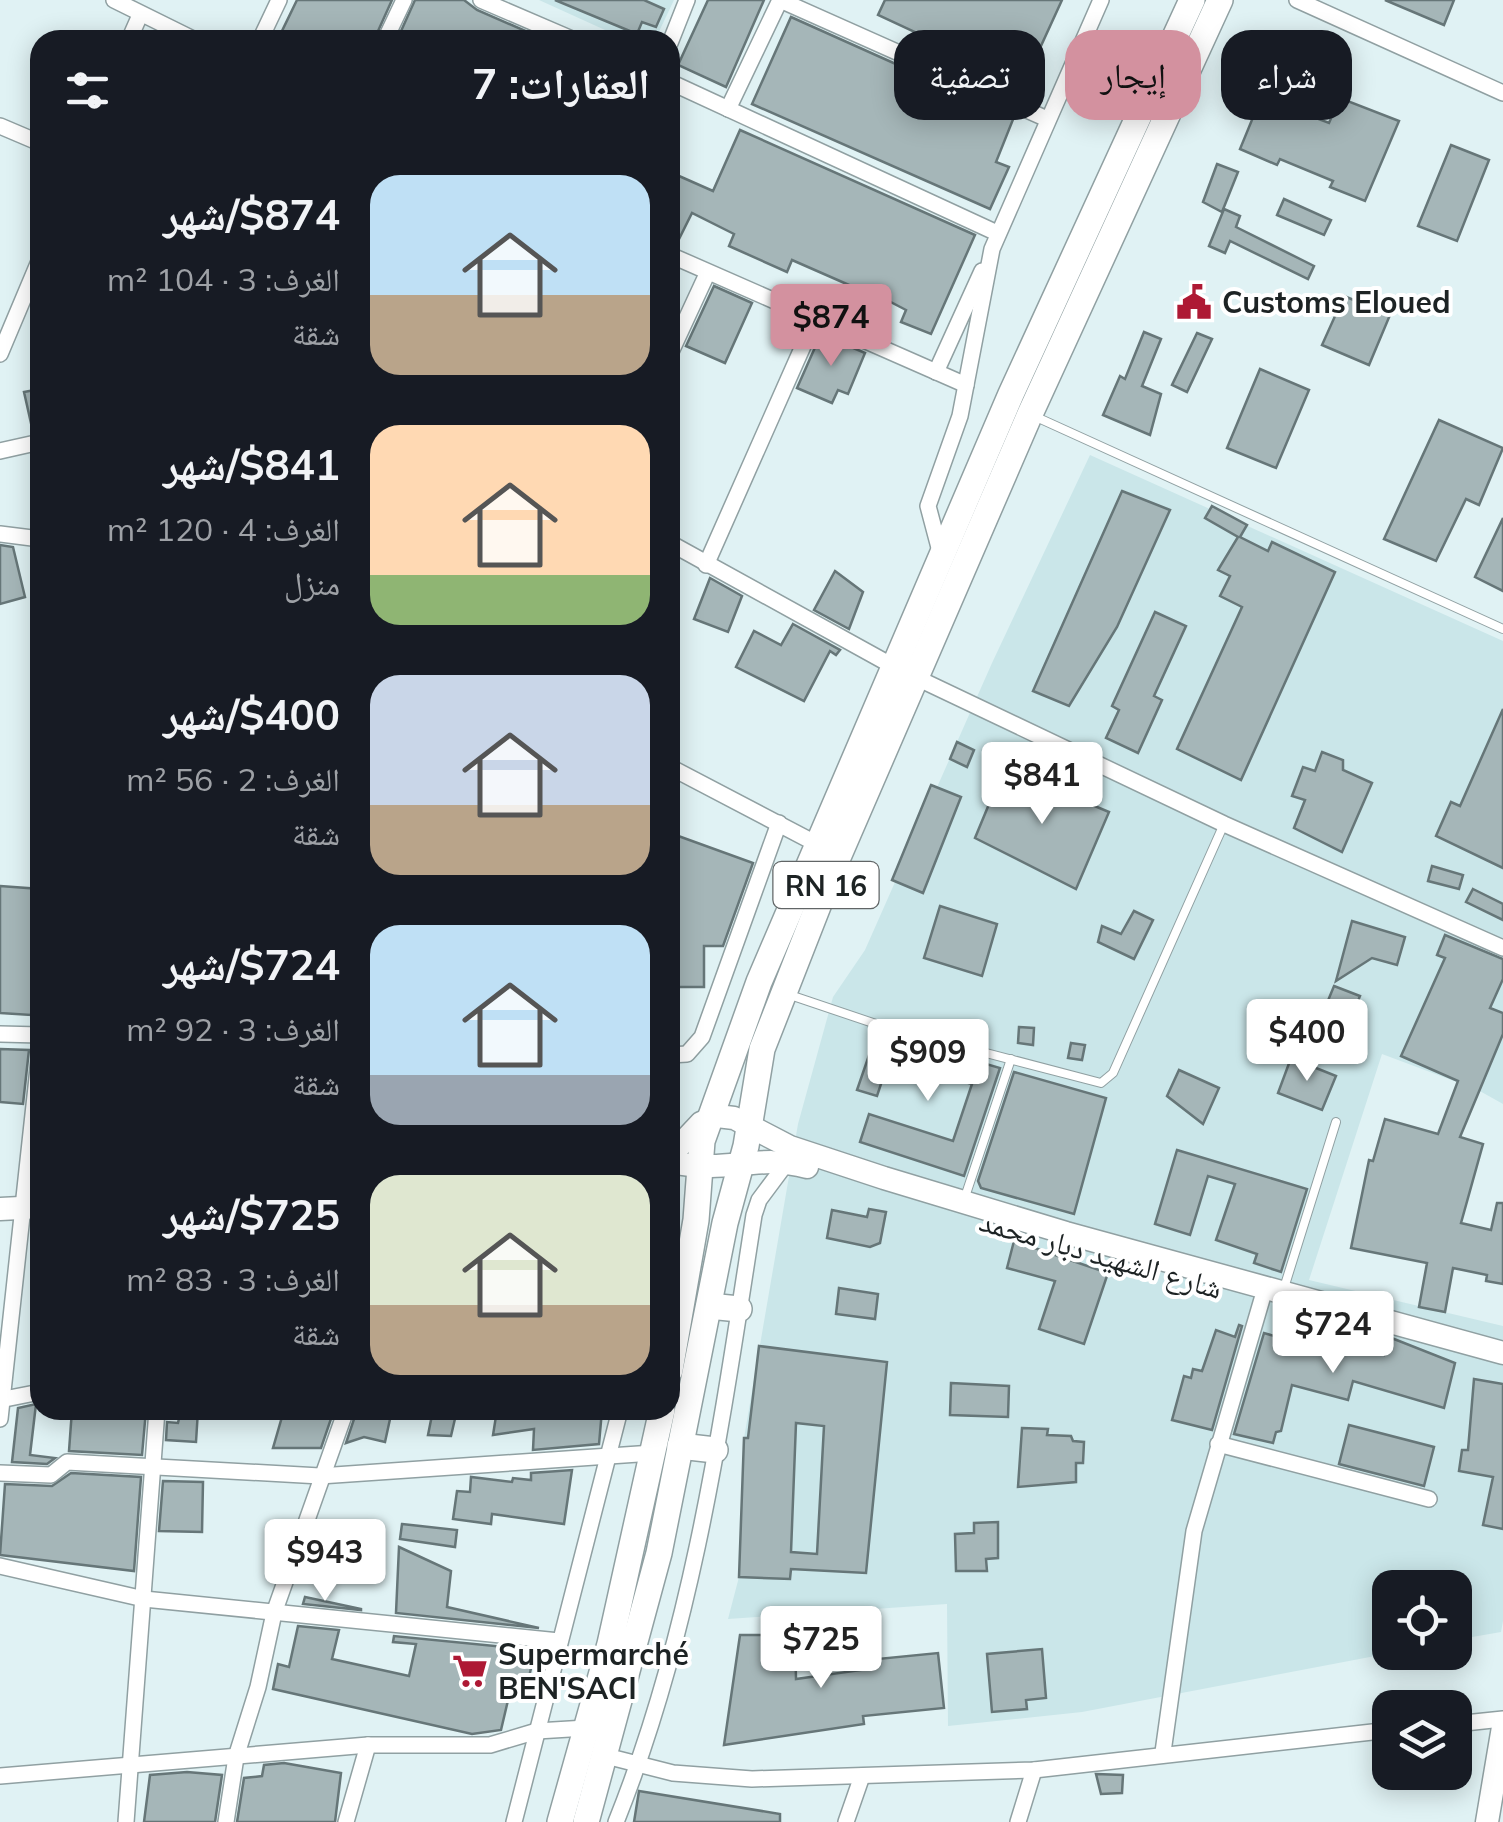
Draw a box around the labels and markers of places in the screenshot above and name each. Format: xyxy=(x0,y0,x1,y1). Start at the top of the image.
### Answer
public building icon: Customs Eloued xyxy=(1175,283,1213,321)
place label: Customs Eloued xyxy=(1222,283,1450,321)
pin: $874 xyxy=(772,284,890,369)
pin: $841 xyxy=(983,742,1101,827)
pin: $400 xyxy=(1248,999,1366,1084)
pin: $909 xyxy=(869,1019,987,1104)
pin: $724 xyxy=(1274,1291,1392,1376)
pin: $943 xyxy=(266,1519,384,1604)
pin: $725 xyxy=(762,1606,880,1691)
place label: Supermarché BEN'SACI xyxy=(498,1635,689,1707)
supermarket icon: Supermarché BEN'SACI xyxy=(451,1652,489,1690)

